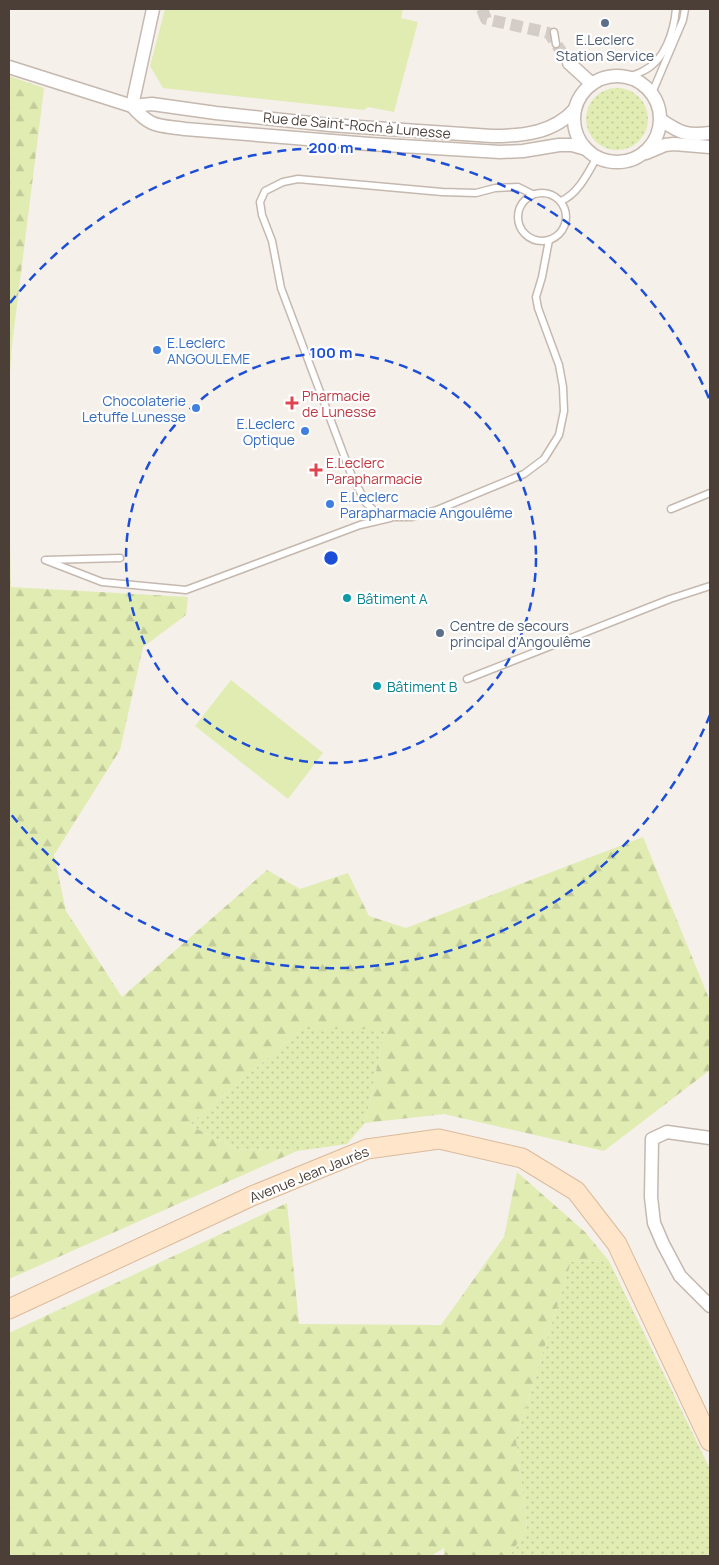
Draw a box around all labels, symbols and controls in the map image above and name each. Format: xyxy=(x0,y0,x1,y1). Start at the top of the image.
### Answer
marker: E.Leclerc Station Service xyxy=(599,17,611,29)
place label: E.Leclerc Station Service xyxy=(556,30,654,65)
street label: Rue de Saint-Roch à Lunesse xyxy=(262,107,452,143)
text: 200 m xyxy=(308,137,354,158)
place label: E.Leclerc ANGOULEME xyxy=(167,333,250,368)
text: 100 m xyxy=(310,342,352,363)
marker: E.Leclerc ANGOULEME xyxy=(151,344,163,356)
place label: Pharmacie de Lunesse xyxy=(302,386,376,421)
place label: Chocolaterie Letuffe Lunesse xyxy=(82,391,186,426)
marker: Pharmacie de Lunesse xyxy=(286,397,298,409)
marker: Chocolaterie Letuffe Lunesse xyxy=(190,402,202,414)
place label: E.Leclerc Optique xyxy=(236,414,295,449)
marker: E.Leclerc Optique xyxy=(299,425,311,437)
place label: E.Leclerc Parapharmacie xyxy=(326,453,423,488)
marker: E.Leclerc Parapharmacie xyxy=(310,464,322,476)
place label: E.Leclerc Parapharmacie Angoulême xyxy=(340,487,513,522)
marker: E.Leclerc Parapharmacie Angoulême xyxy=(324,498,336,510)
centre of rings xyxy=(322,549,340,567)
place label: Bâtiment A xyxy=(357,589,428,608)
marker: Bâtiment A xyxy=(341,592,353,604)
place label: Centre de secours principal d'Angoulême xyxy=(450,616,591,651)
marker: Centre de secours principal d'Angoulême xyxy=(434,627,446,639)
place label: Bâtiment B xyxy=(387,677,458,696)
marker: Bâtiment B xyxy=(371,680,383,692)
street label: Avenue Jean Jaurès xyxy=(246,1141,372,1207)

